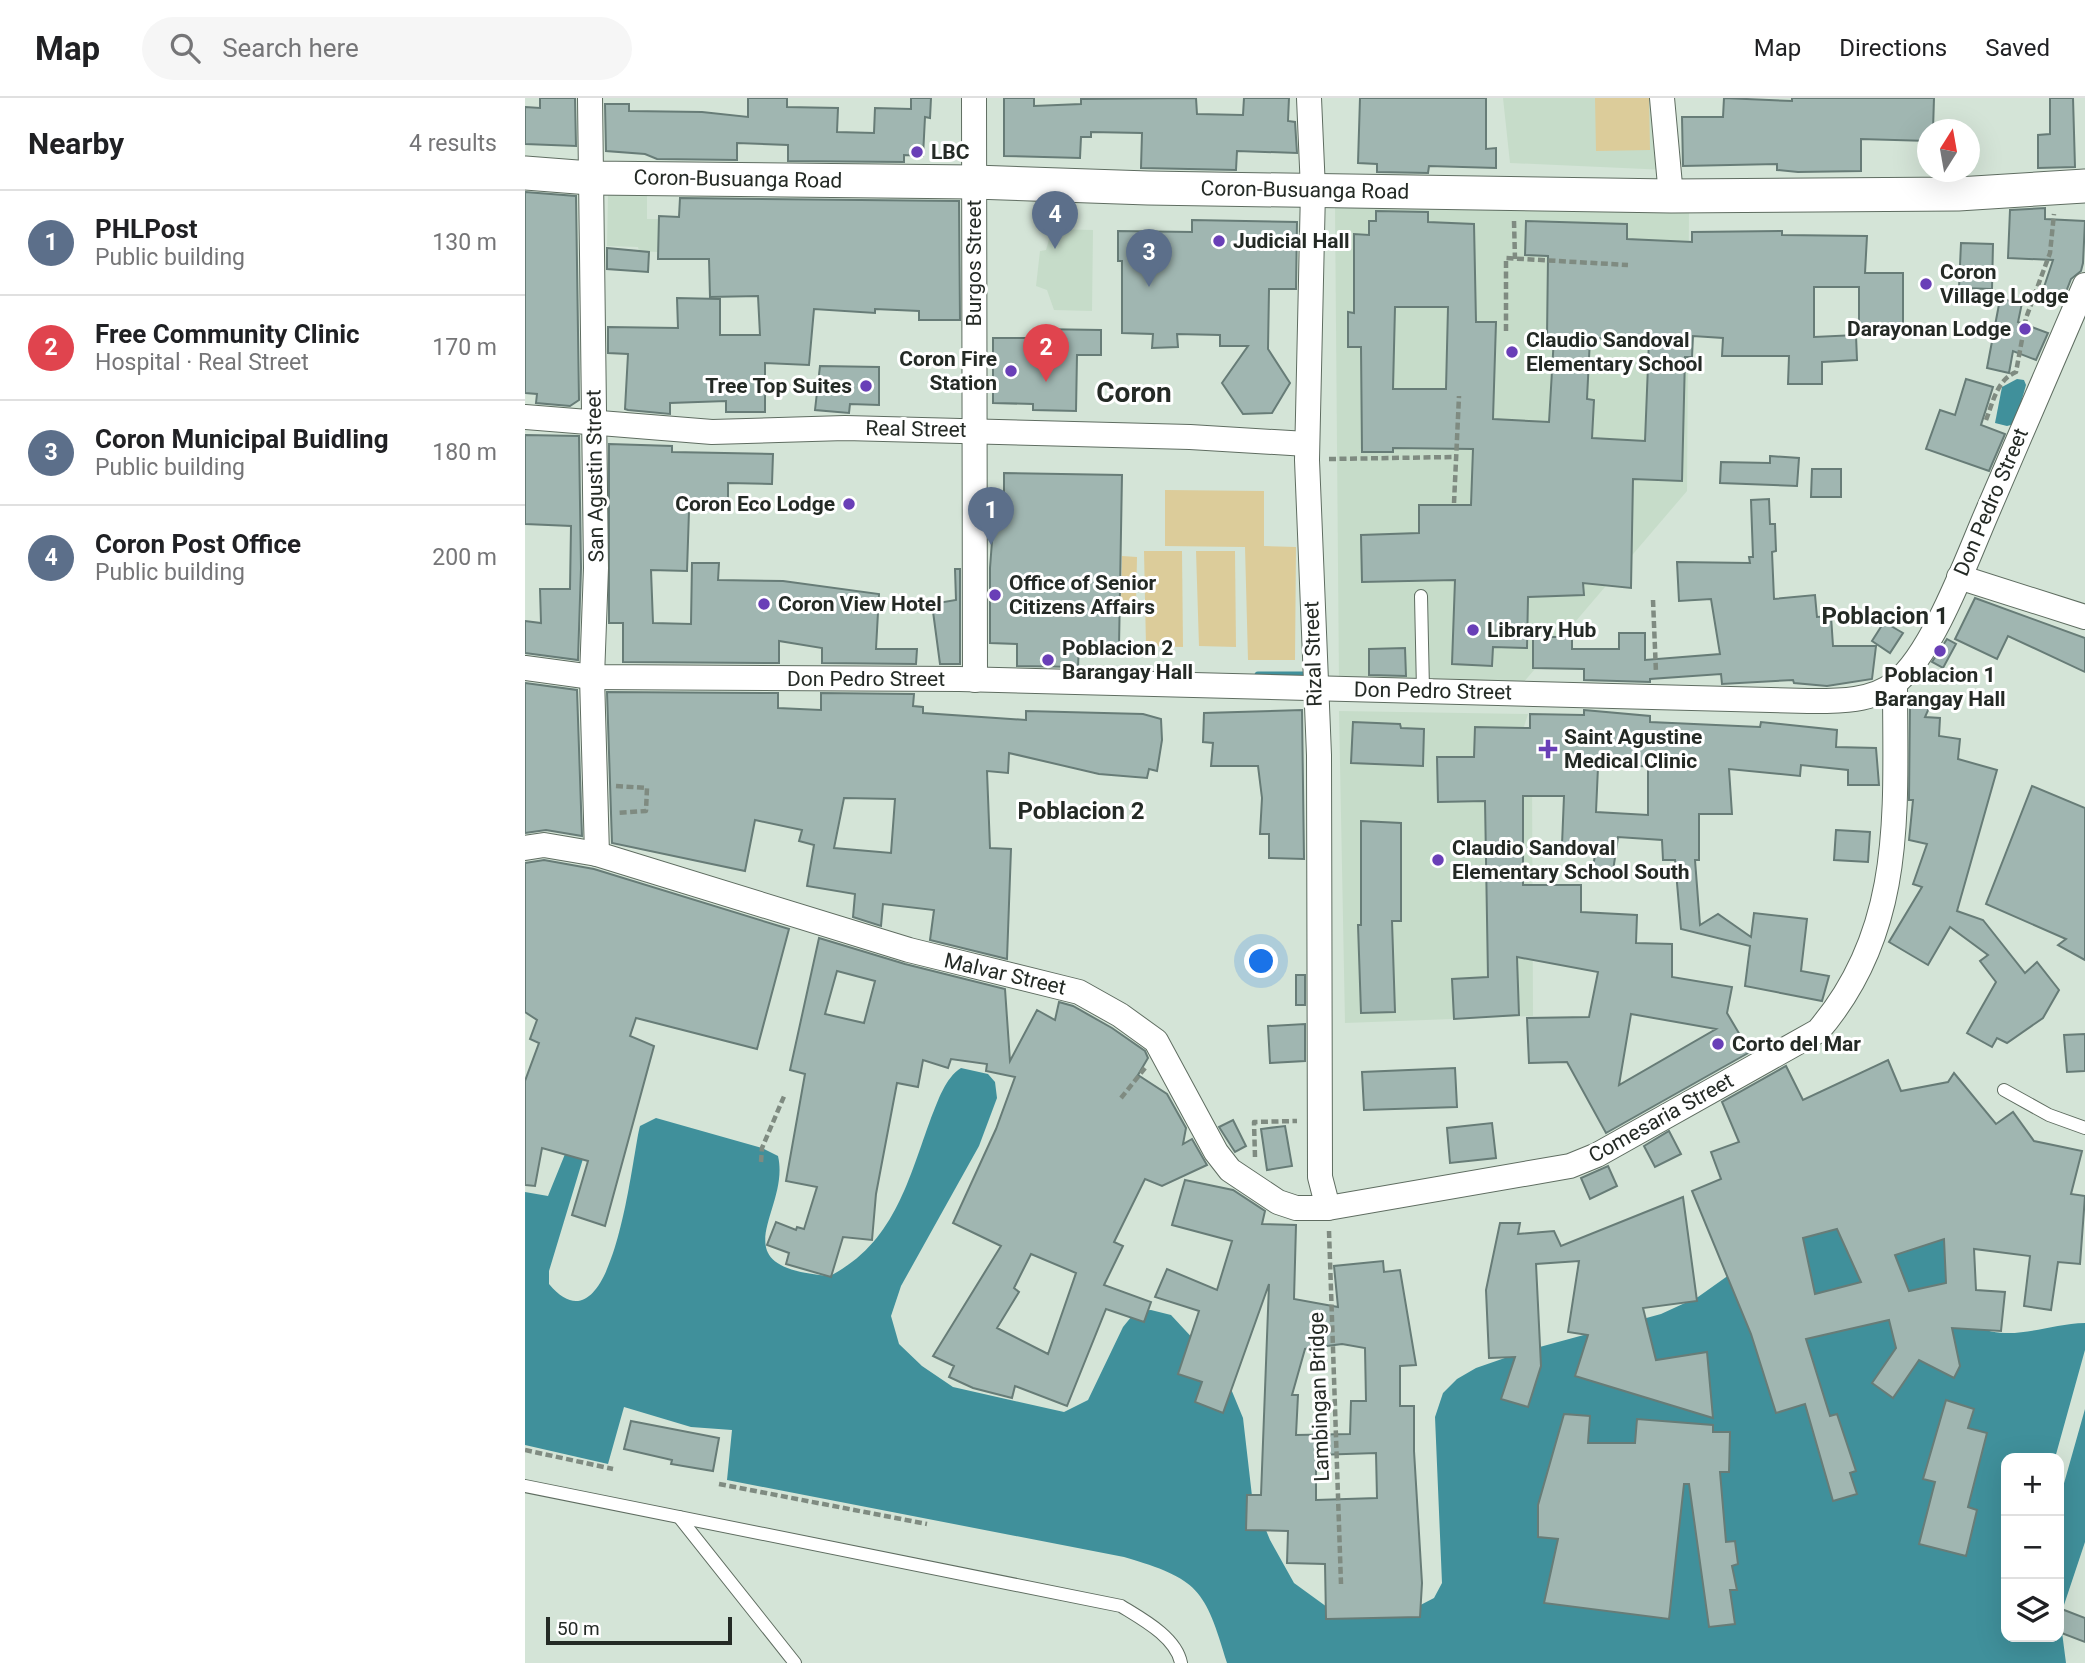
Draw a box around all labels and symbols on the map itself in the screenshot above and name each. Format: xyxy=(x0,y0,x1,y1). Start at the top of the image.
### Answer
north arrow xyxy=(1917,119,1980,182)
place label: LBC xyxy=(931,140,970,164)
marker: LBC xyxy=(909,144,925,160)
street label: Coron-Busuanga Road xyxy=(633,165,843,193)
street label: Coron-Busuanga Road xyxy=(1200,176,1410,204)
pin: 4 xyxy=(1032,191,1078,249)
street label: Burgos Street xyxy=(962,199,986,326)
pin: 3 xyxy=(1126,229,1172,287)
place label: Judicial Hall xyxy=(1233,229,1350,253)
marker: Judicial Hall xyxy=(1211,233,1227,249)
place label: Coron Village Lodge xyxy=(1940,260,2069,308)
marker: Coron Village Lodge xyxy=(1918,276,1934,292)
place label: Darayonan Lodge xyxy=(1847,317,2011,341)
marker: Darayonan Lodge xyxy=(2017,321,2033,337)
pin: 2 xyxy=(1023,324,1069,382)
place label: Claudio Sandoval Elementary School xyxy=(1526,328,1703,376)
marker: Claudio Sandoval Elementary School xyxy=(1504,344,1520,360)
place label: Coron Fire Station xyxy=(899,347,997,395)
marker: Coron Fire Station xyxy=(1003,363,1019,379)
place label: Tree Top Suites xyxy=(705,374,852,398)
district label: Coron xyxy=(1096,376,1172,409)
marker: Tree Top Suites xyxy=(858,378,874,394)
street label: San Agustin Street xyxy=(581,389,609,563)
street label: Real Street xyxy=(865,416,967,442)
street label: Don Pedro Street xyxy=(1949,424,2033,579)
pin: 1 xyxy=(968,487,1014,545)
place label: Coron Eco Lodge xyxy=(675,492,835,516)
marker: Coron Eco Lodge xyxy=(841,496,857,512)
place label: Office of Senior Citizens Affairs xyxy=(1009,571,1157,619)
marker: Office of Senior Citizens Affairs xyxy=(987,587,1003,603)
place label: Coron View Hotel xyxy=(778,592,942,616)
marker: Coron View Hotel xyxy=(756,596,772,612)
street label: Rizal Street xyxy=(1299,601,1327,707)
district label: Poblacion 1 xyxy=(1821,602,1949,630)
place label: Library Hub xyxy=(1487,618,1597,642)
marker: Library Hub xyxy=(1465,622,1481,638)
place label: Poblacion 2 Barangay Hall xyxy=(1062,636,1193,684)
marker: Poblacion 1 Barangay Hall xyxy=(1932,643,1948,659)
marker: Poblacion 2 Barangay Hall xyxy=(1040,652,1056,668)
place label: Poblacion 1 Barangay Hall xyxy=(1874,663,2006,711)
street label: Don Pedro Street xyxy=(787,667,945,691)
street label: Don Pedro Street xyxy=(1354,678,1512,704)
place label: Saint Agustine Medical Clinic xyxy=(1564,725,1702,773)
marker: Saint Agustine Medical Clinic xyxy=(1538,739,1558,759)
district label: Poblacion 2 xyxy=(1017,797,1145,825)
place label: Claudio Sandoval Elementary School South xyxy=(1452,836,1690,884)
marker: Claudio Sandoval Elementary School South xyxy=(1430,852,1446,868)
your location xyxy=(1244,944,1278,978)
street label: Malvar Street xyxy=(942,948,1068,1000)
place label: Corto del Mar xyxy=(1732,1032,1861,1056)
marker: Corto del Mar xyxy=(1710,1036,1726,1052)
street label: Comesaria Street xyxy=(1584,1068,1738,1168)
street label: Lambingan Bridge xyxy=(1304,1312,1334,1482)
scale bar xyxy=(546,1614,731,1646)

